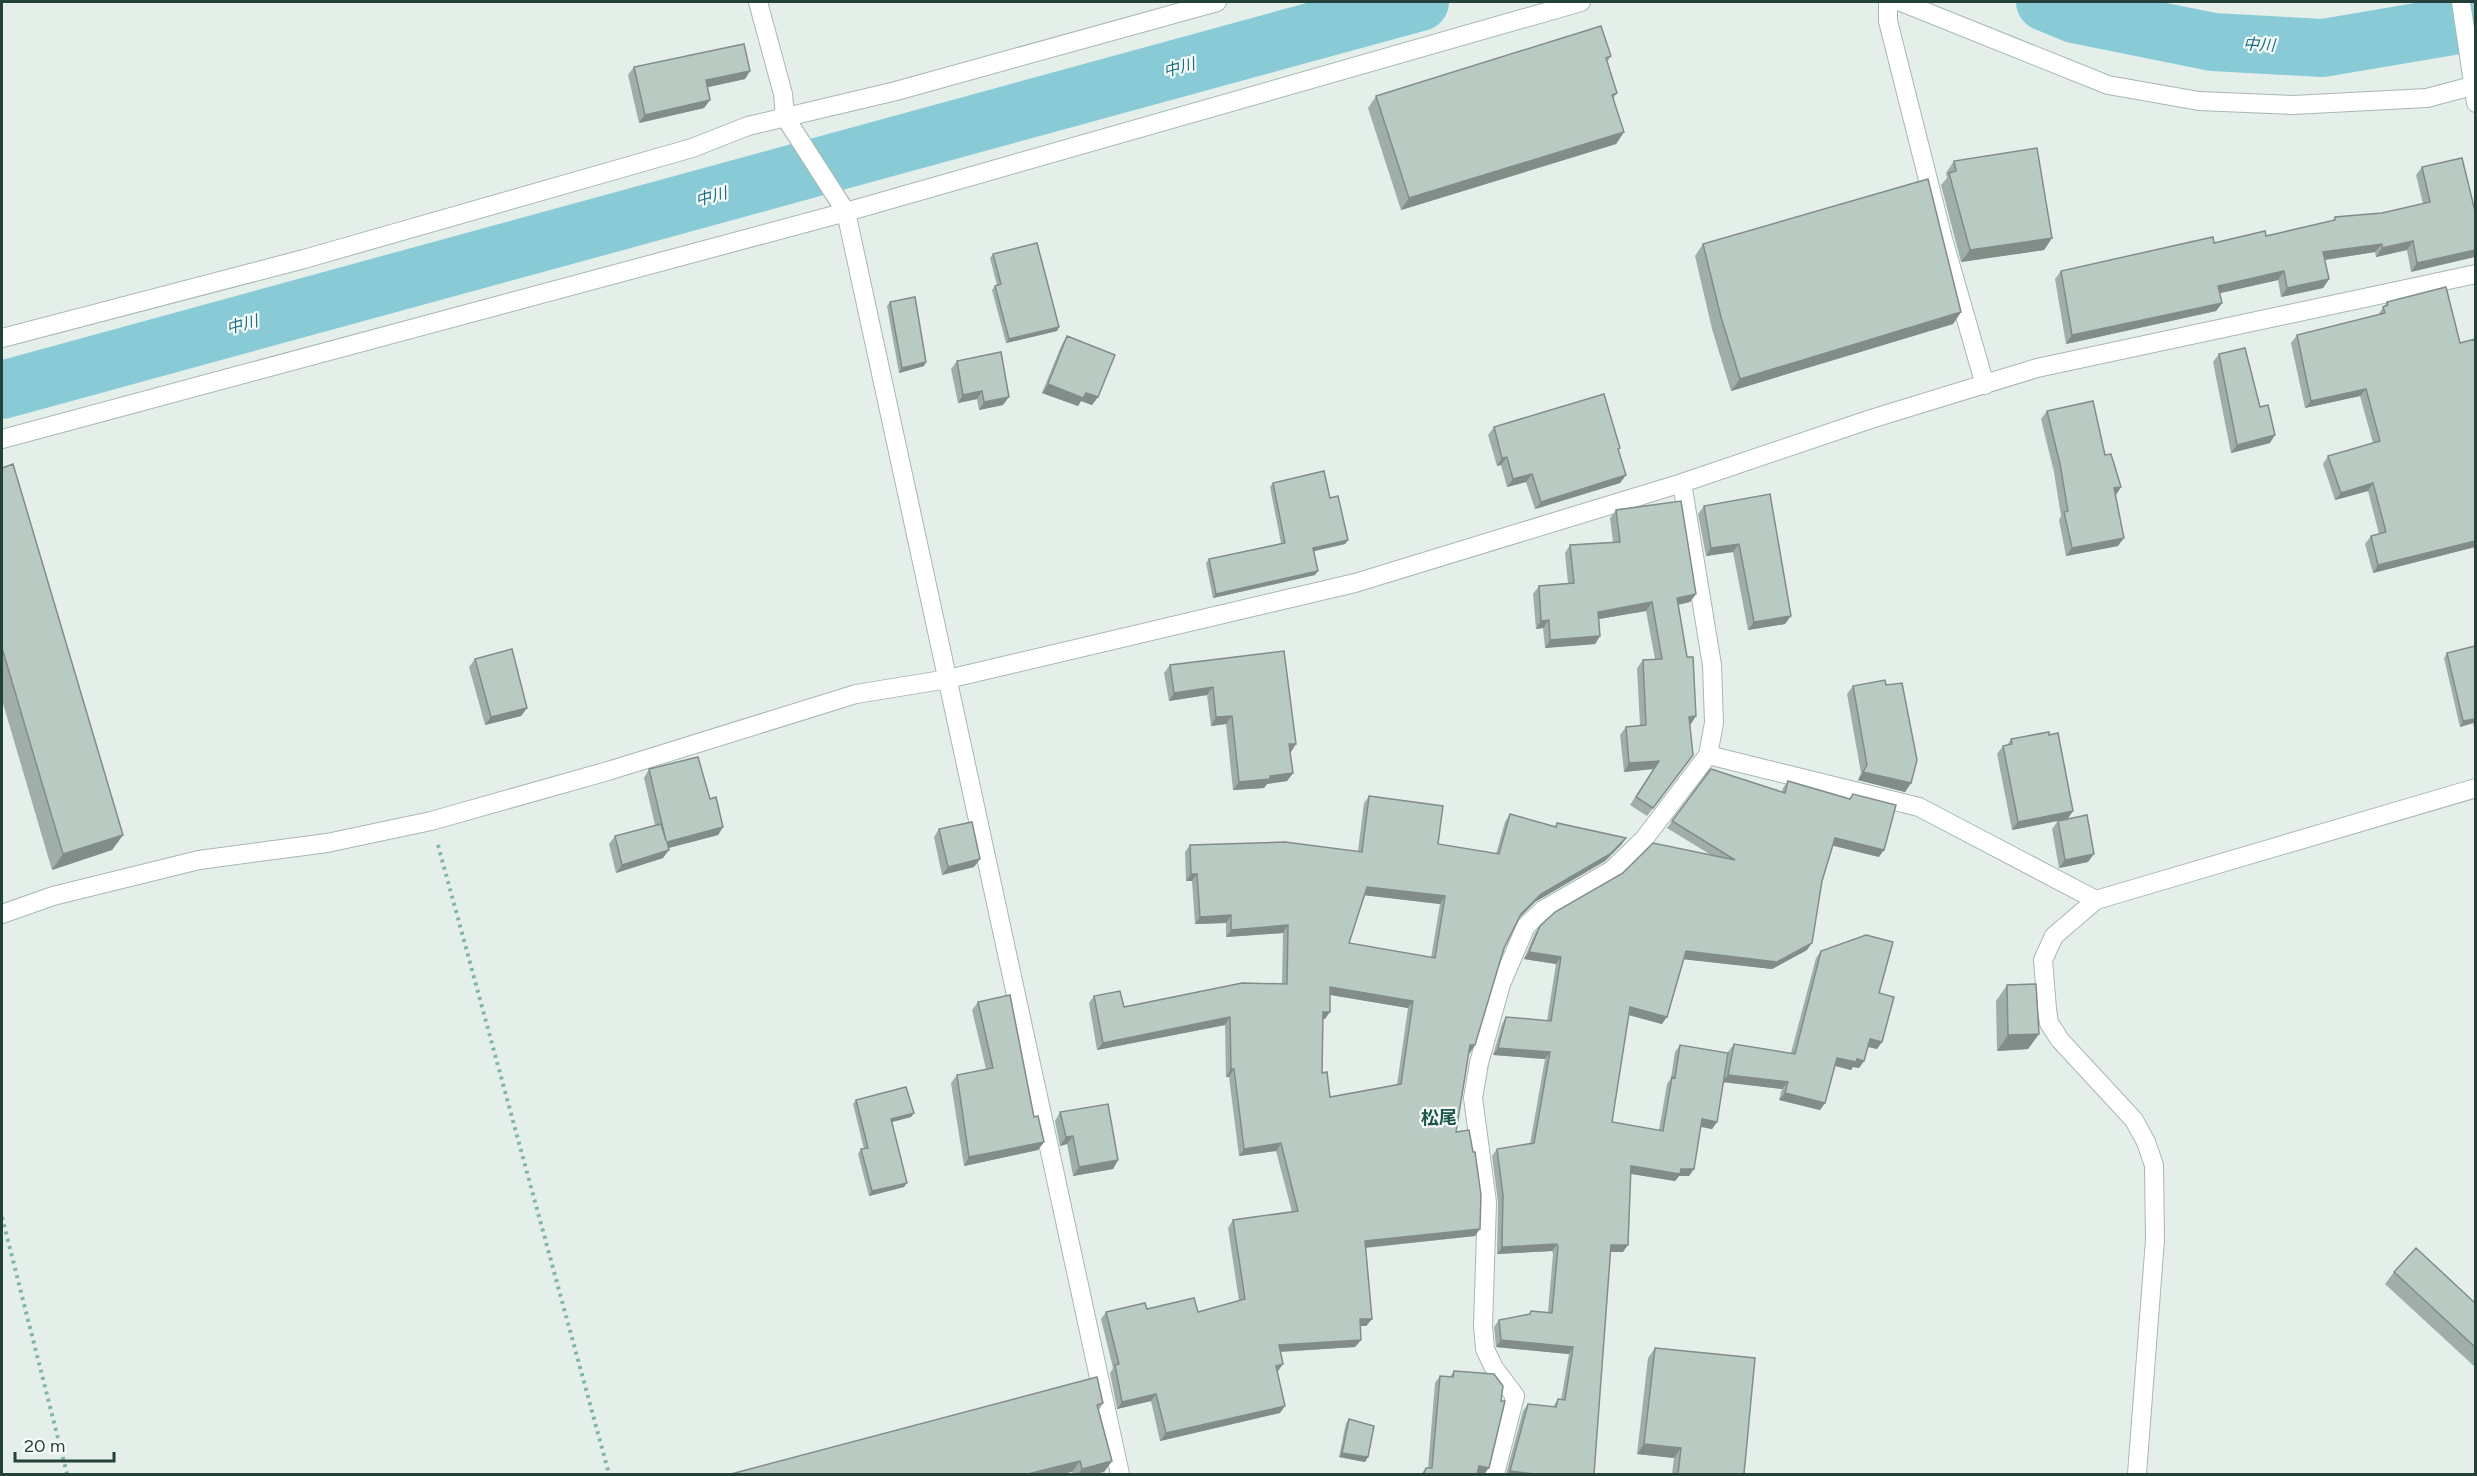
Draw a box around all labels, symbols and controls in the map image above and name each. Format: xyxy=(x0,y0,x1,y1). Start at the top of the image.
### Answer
water label: 中川 xyxy=(2242,34,2277,55)
water label: 中川 xyxy=(1161,54,1199,81)
water label: 中川 xyxy=(693,183,731,210)
water label: 中川 xyxy=(224,311,262,338)
district label: 松尾 xyxy=(1421,1107,1457,1129)
scale bar xyxy=(15,1425,114,1463)
text: 20 m xyxy=(24,1435,65,1457)

